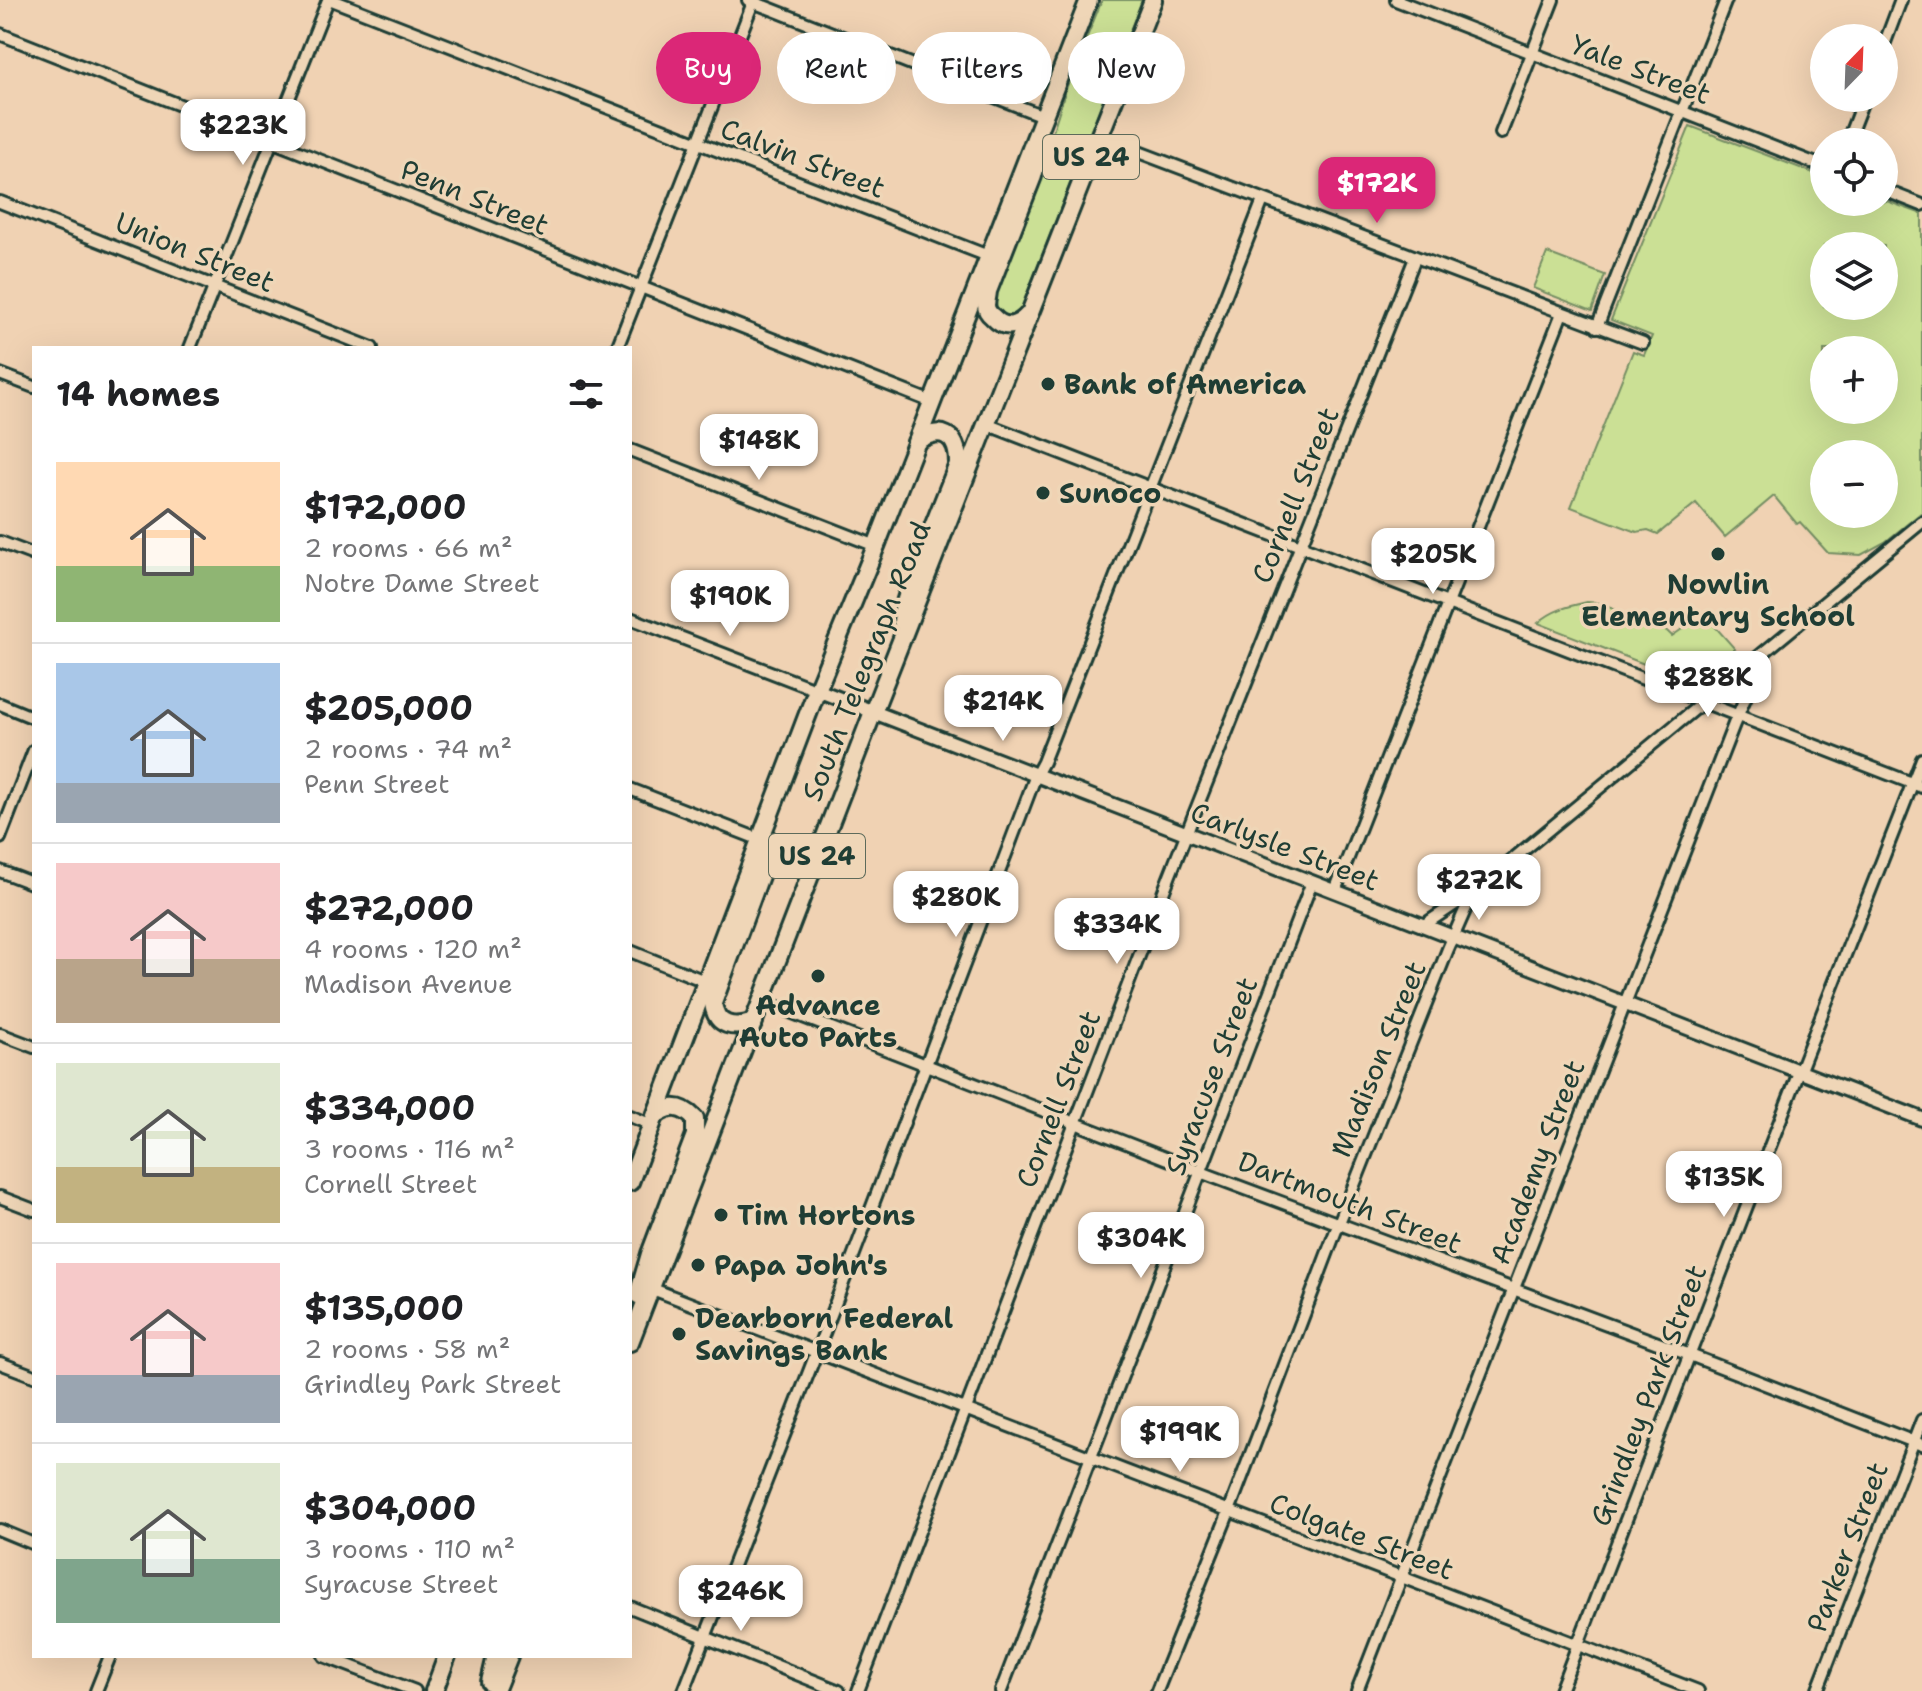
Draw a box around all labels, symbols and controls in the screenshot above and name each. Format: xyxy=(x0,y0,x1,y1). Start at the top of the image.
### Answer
north arrow xyxy=(1810,24,1898,112)
map controls xyxy=(1810,24,1898,528)
street label: Yale Street xyxy=(1566,25,1716,113)
chip: Buy xyxy=(656,32,761,104)
chip: Rent xyxy=(777,32,896,104)
chip: Filters xyxy=(912,32,1052,104)
chip: New xyxy=(1068,32,1185,104)
pin: $223K xyxy=(187,99,299,167)
text: $223K xyxy=(199,107,287,142)
street label: Calvin Street xyxy=(715,109,891,207)
button: locate xyxy=(1810,128,1898,216)
road number: US 24 xyxy=(1043,135,1139,179)
street label: Penn Street xyxy=(395,150,555,244)
pin: $172K xyxy=(1321,157,1433,225)
text: $172K xyxy=(1336,165,1418,200)
street label: Union Street xyxy=(110,203,280,301)
button: layers xyxy=(1810,232,1898,320)
button: + xyxy=(1810,336,1898,424)
place label: Bank of America xyxy=(1064,365,1306,403)
text: 14 homes xyxy=(56,371,220,417)
icon: filters xyxy=(564,372,608,416)
marker: Bank of America xyxy=(1039,375,1057,393)
street label: Cornell Street xyxy=(1242,401,1348,589)
pin: $148K xyxy=(703,414,815,482)
text: $148K xyxy=(718,422,800,457)
button: − xyxy=(1810,440,1898,528)
place label: Sunoco xyxy=(1059,474,1162,512)
text: $172,000 xyxy=(304,484,467,530)
marker: Sunoco xyxy=(1034,484,1052,502)
icon: home xyxy=(120,494,216,590)
street label: South Telegraph Road xyxy=(792,515,940,807)
pin: $205K xyxy=(1377,528,1489,596)
text: 2 rooms · 66 m² xyxy=(304,530,513,565)
text: $205K xyxy=(1389,536,1477,571)
marker: Nowlin Elementary School xyxy=(1709,545,1727,563)
text: Notre Dame Street xyxy=(304,565,540,600)
place label: Nowlin Elementary School xyxy=(1581,565,1855,635)
pin: $190K xyxy=(674,570,786,638)
text: $190K xyxy=(689,578,771,613)
pin: $288K xyxy=(1652,651,1764,719)
text: $288K xyxy=(1663,659,1753,694)
pin: $214K xyxy=(947,675,1059,743)
text: $214K xyxy=(962,683,1044,718)
text: $205,000 xyxy=(304,685,473,731)
icon: home xyxy=(120,695,216,791)
text: 2 rooms · 74 m² xyxy=(304,731,512,766)
text: Penn Street xyxy=(304,766,450,801)
street label: Carlysle Street xyxy=(1185,793,1385,899)
road number: US 24 xyxy=(769,834,865,878)
pin: $272K xyxy=(1423,854,1535,922)
text: $272K xyxy=(1435,862,1523,897)
pin: $280K xyxy=(900,871,1012,939)
text: $280K xyxy=(911,879,1001,914)
text: $272,000 xyxy=(304,885,474,931)
icon: home xyxy=(120,895,216,991)
pin: $334K xyxy=(1061,898,1173,966)
text: $334K xyxy=(1072,906,1162,941)
text: 4 rooms · 120 m² xyxy=(304,931,522,966)
street label: Madison Street xyxy=(1321,955,1435,1163)
text: Madison Avenue xyxy=(304,966,513,1001)
marker: Advance Auto Parts xyxy=(809,967,827,985)
street label: Syracuse Street xyxy=(1156,971,1266,1181)
place label: Advance Auto Parts xyxy=(739,986,897,1056)
street label: Cornell Street xyxy=(1007,1005,1109,1193)
street label: Academy Street xyxy=(1481,1054,1593,1270)
text: $334,000 xyxy=(304,1085,475,1131)
icon: home xyxy=(120,1095,216,1191)
text: 3 rooms · 116 m² xyxy=(304,1131,515,1166)
street label: Dartmouth Street xyxy=(1232,1142,1468,1262)
pin: $135K xyxy=(1668,1151,1780,1219)
text: $135K xyxy=(1684,1159,1764,1194)
text: Cornell Street xyxy=(304,1166,477,1201)
place label: Tim Hortons xyxy=(737,1196,915,1234)
marker: Tim Hortons xyxy=(712,1206,730,1224)
pin: $304K xyxy=(1085,1212,1197,1280)
text: $304K xyxy=(1096,1220,1186,1255)
place label: Papa John's xyxy=(714,1246,888,1284)
marker: Papa John's xyxy=(689,1256,707,1274)
street label: Grindley Park Street xyxy=(1581,1259,1715,1531)
text: $135,000 xyxy=(304,1285,464,1331)
icon: home xyxy=(120,1295,216,1391)
place label: Dearborn Federal Savings Bank xyxy=(695,1299,953,1369)
marker: Dearborn Federal Savings Bank xyxy=(670,1325,688,1343)
text: 2 rooms · 58 m² xyxy=(304,1331,510,1366)
text: Grindley Park Street xyxy=(304,1366,561,1401)
pin: $199K xyxy=(1124,1406,1236,1474)
text: $199K xyxy=(1139,1414,1221,1449)
street label: Parker Street xyxy=(1797,1456,1897,1638)
street label: Colgate Street xyxy=(1264,1483,1460,1589)
text: $304,000 xyxy=(304,1485,476,1531)
icon: home xyxy=(120,1495,216,1591)
text: 3 rooms · 110 m² xyxy=(304,1531,515,1566)
pin: $246K xyxy=(685,1565,797,1633)
text: Syracuse Street xyxy=(304,1566,498,1601)
text: $246K xyxy=(697,1573,785,1608)

